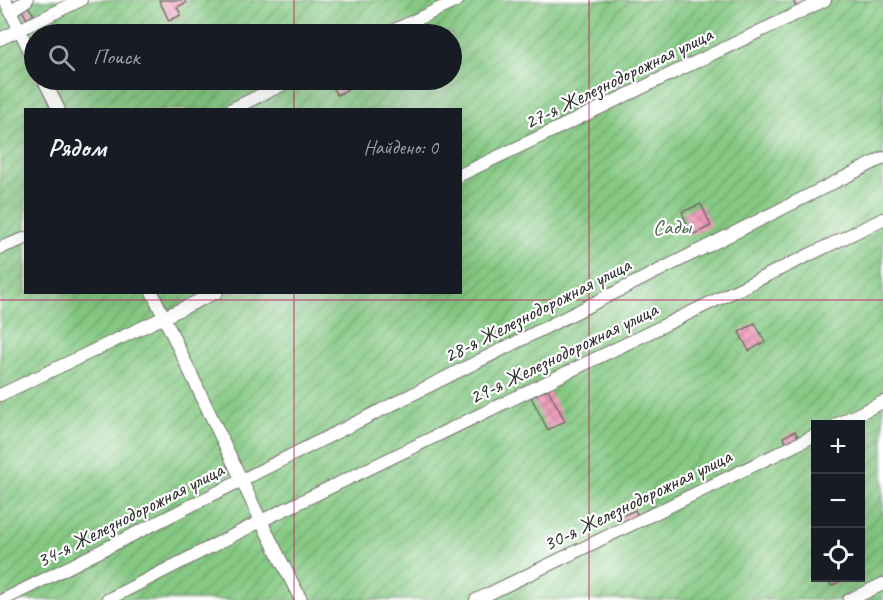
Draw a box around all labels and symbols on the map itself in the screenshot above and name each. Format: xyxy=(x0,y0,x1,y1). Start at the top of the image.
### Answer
street label: 27-я Железнодорожная улица xyxy=(520,20,718,135)
park label: Сады xyxy=(653,214,693,240)
street label: 28-я Железнодорожная улица xyxy=(439,251,636,368)
street label: 29-я Железнодорожная улица xyxy=(465,295,663,410)
street label: 30-я Железнодорожная улица xyxy=(539,442,737,557)
street label: 34-я Железнодорожная улица xyxy=(32,456,229,573)

